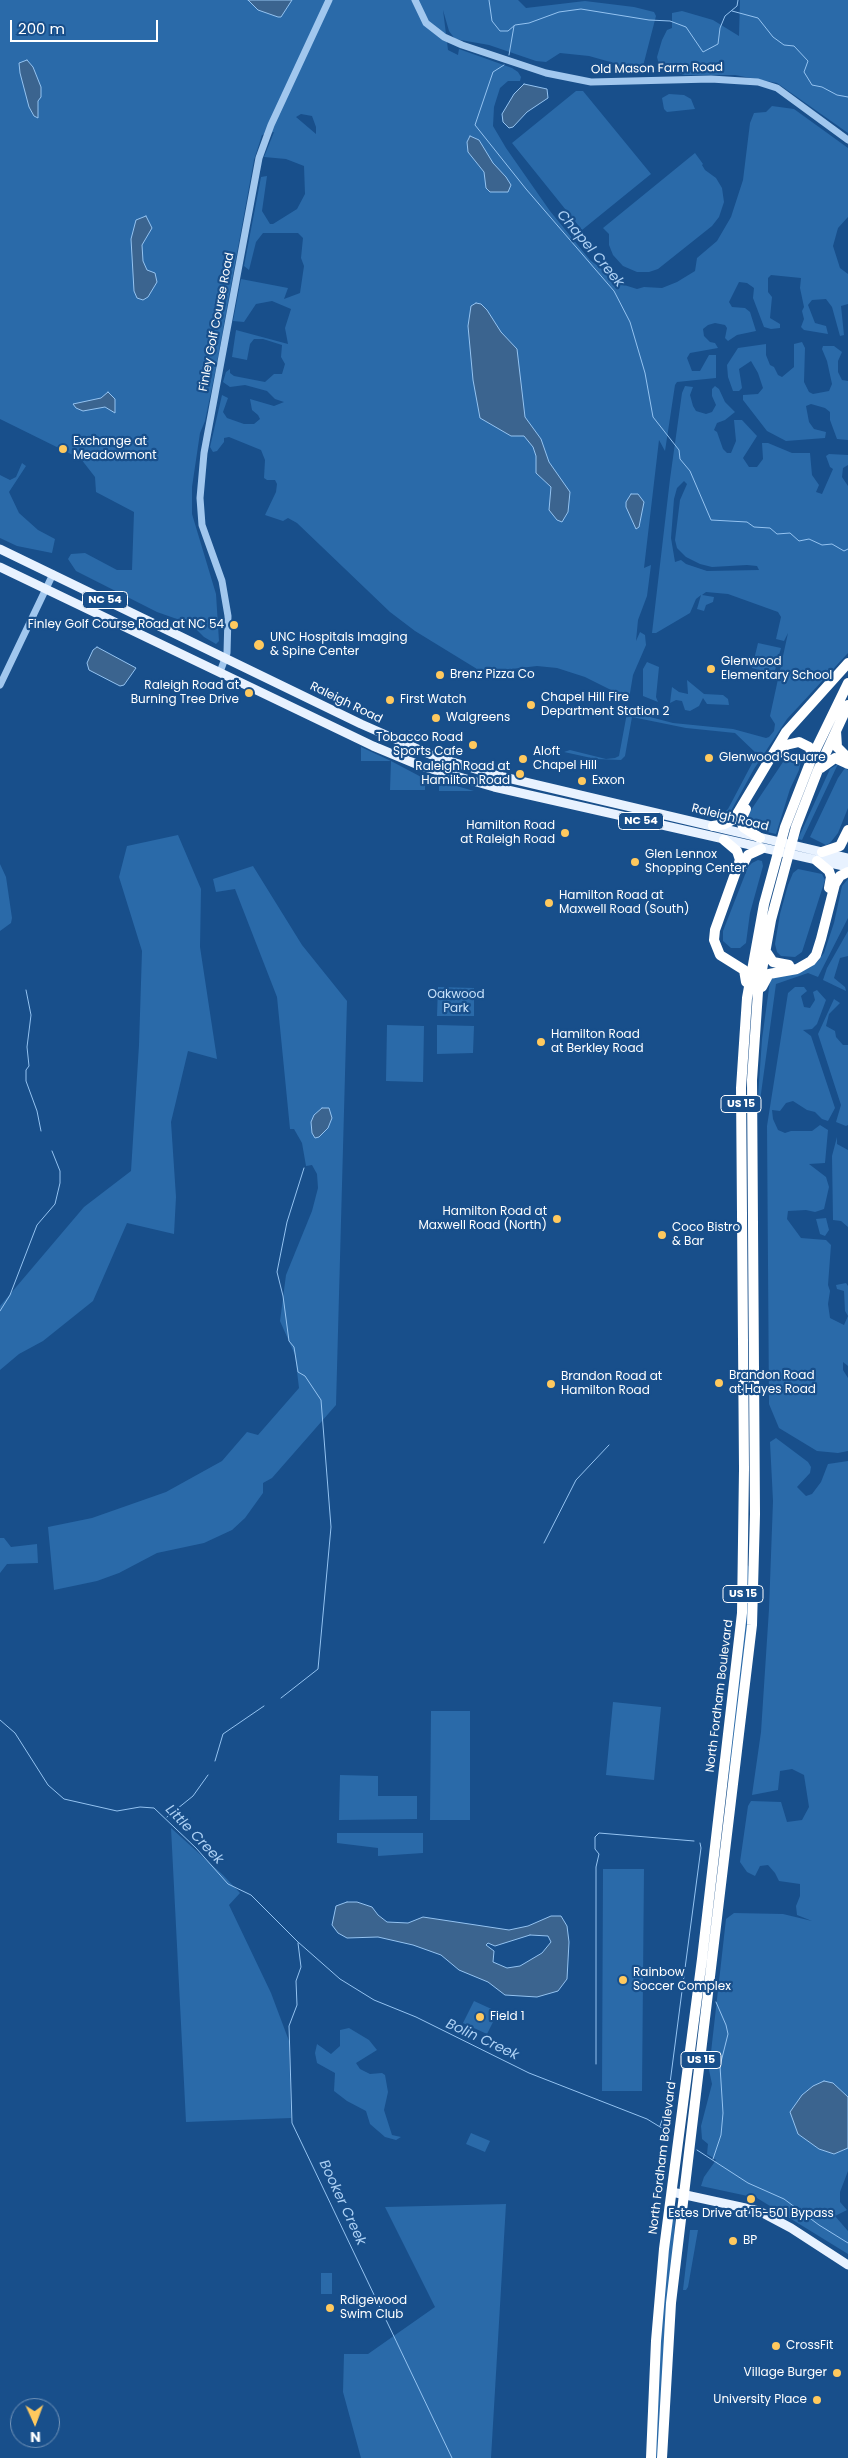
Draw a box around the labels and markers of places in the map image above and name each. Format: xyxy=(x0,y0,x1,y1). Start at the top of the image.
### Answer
place label: Exchange at Meadowmont xyxy=(73,435,157,463)
marker: Exchange at Meadowmont xyxy=(57,443,69,455)
place label: Finley Golf Course Road at NC 54 xyxy=(28,618,224,632)
marker: Finley Golf Course Road at NC 54 xyxy=(228,619,240,631)
place label: UNC Hospitals Imaging & Spine Center xyxy=(270,631,407,659)
marker: UNC Hospitals Imaging & Spine Center xyxy=(252,638,266,652)
place label: Glenwood Elementary School xyxy=(721,655,832,683)
marker: Glenwood Elementary School xyxy=(705,663,717,675)
place label: Brenz Pizza Co xyxy=(450,668,535,682)
marker: Brenz Pizza Co xyxy=(434,669,446,681)
place label: Raleigh Road at Burning Tree Drive xyxy=(131,679,239,707)
marker: Raleigh Road at Burning Tree Drive xyxy=(243,687,255,699)
place label: Chapel Hill Fire Department Station 2 xyxy=(541,691,669,719)
place label: First Watch xyxy=(400,693,466,707)
marker: First Watch xyxy=(384,694,396,706)
marker: Chapel Hill Fire Department Station 2 xyxy=(525,699,537,711)
place label: Walgreens xyxy=(446,711,510,725)
marker: Walgreens xyxy=(430,712,442,724)
place label: Tobacco Road Sports Cafe xyxy=(376,731,463,759)
marker: Tobacco Road Sports Cafe xyxy=(467,739,479,751)
place label: Aloft Chapel Hill xyxy=(533,745,597,773)
place label: Glenwood Square xyxy=(719,751,826,765)
marker: Glenwood Square xyxy=(703,752,715,764)
marker: Aloft Chapel Hill xyxy=(517,753,529,765)
place label: Raleigh Road at Hamilton Road xyxy=(415,760,510,788)
marker: Raleigh Road at Hamilton Road xyxy=(514,768,526,780)
place label: Exxon xyxy=(592,774,625,788)
marker: Exxon xyxy=(576,775,588,787)
place label: Hamilton Road at Raleigh Road xyxy=(460,819,555,847)
marker: Hamilton Road at Raleigh Road xyxy=(559,827,571,839)
place label: Glen Lennox Shopping Center xyxy=(645,848,746,876)
marker: Glen Lennox Shopping Center xyxy=(629,856,641,868)
place label: Hamilton Road at Maxwell Road (South) xyxy=(559,889,689,917)
marker: Hamilton Road at Maxwell Road (South) xyxy=(543,897,555,909)
place label: Hamilton Road at Berkley Road xyxy=(551,1028,644,1056)
marker: Hamilton Road at Berkley Road xyxy=(535,1036,547,1048)
place label: Hamilton Road at Maxwell Road (North) xyxy=(418,1205,547,1233)
marker: Hamilton Road at Maxwell Road (North) xyxy=(551,1213,563,1225)
place label: Coco Bistro & Bar xyxy=(672,1221,740,1249)
marker: Coco Bistro & Bar xyxy=(656,1229,668,1241)
place label: Brandon Road at Hayes Road xyxy=(729,1369,816,1397)
place label: Brandon Road at Hamilton Road xyxy=(561,1370,662,1398)
marker: Brandon Road at Hayes Road xyxy=(713,1377,725,1389)
marker: Brandon Road at Hamilton Road xyxy=(545,1378,557,1390)
place label: Rainbow Soccer Complex xyxy=(633,1966,731,1994)
marker: Rainbow Soccer Complex xyxy=(617,1974,629,1986)
place label: Field 1 xyxy=(490,2010,525,2024)
marker: Field 1 xyxy=(474,2011,486,2023)
marker: Estes Drive at 15-501 Bypass xyxy=(745,2193,757,2205)
place label: Estes Drive at 15-501 Bypass xyxy=(668,2207,834,2221)
place label: BP xyxy=(743,2234,757,2248)
marker: BP xyxy=(727,2235,739,2247)
place label: Rdigewood Swim Club xyxy=(340,2294,407,2322)
marker: Rdigewood Swim Club xyxy=(324,2302,336,2314)
place label: CrossFit xyxy=(786,2339,833,2353)
marker: CrossFit xyxy=(770,2340,782,2352)
place label: Village Burger xyxy=(744,2366,827,2380)
marker: Village Burger xyxy=(831,2367,843,2379)
place label: University Place xyxy=(713,2393,807,2407)
marker: University Place xyxy=(811,2394,823,2406)

